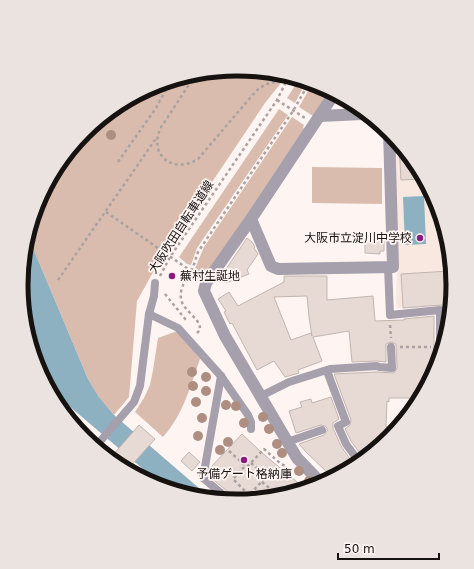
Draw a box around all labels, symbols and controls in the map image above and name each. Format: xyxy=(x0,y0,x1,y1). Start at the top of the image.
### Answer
street label: 大阪吹田自転車道線 xyxy=(146,178,216,276)
place label: 大阪市立淀川中学校 xyxy=(304,231,412,245)
marker: 大阪市立淀川中学校 xyxy=(415,233,425,243)
place label: 蕪村生誕地 xyxy=(180,269,240,283)
marker: 蕪村生誕地 xyxy=(167,271,177,281)
marker: 予備ゲート格納庫 xyxy=(239,455,249,465)
place label: 予備ゲート格納庫 xyxy=(196,467,292,481)
scale bar xyxy=(338,535,439,561)
text: 50 m xyxy=(344,542,375,556)

